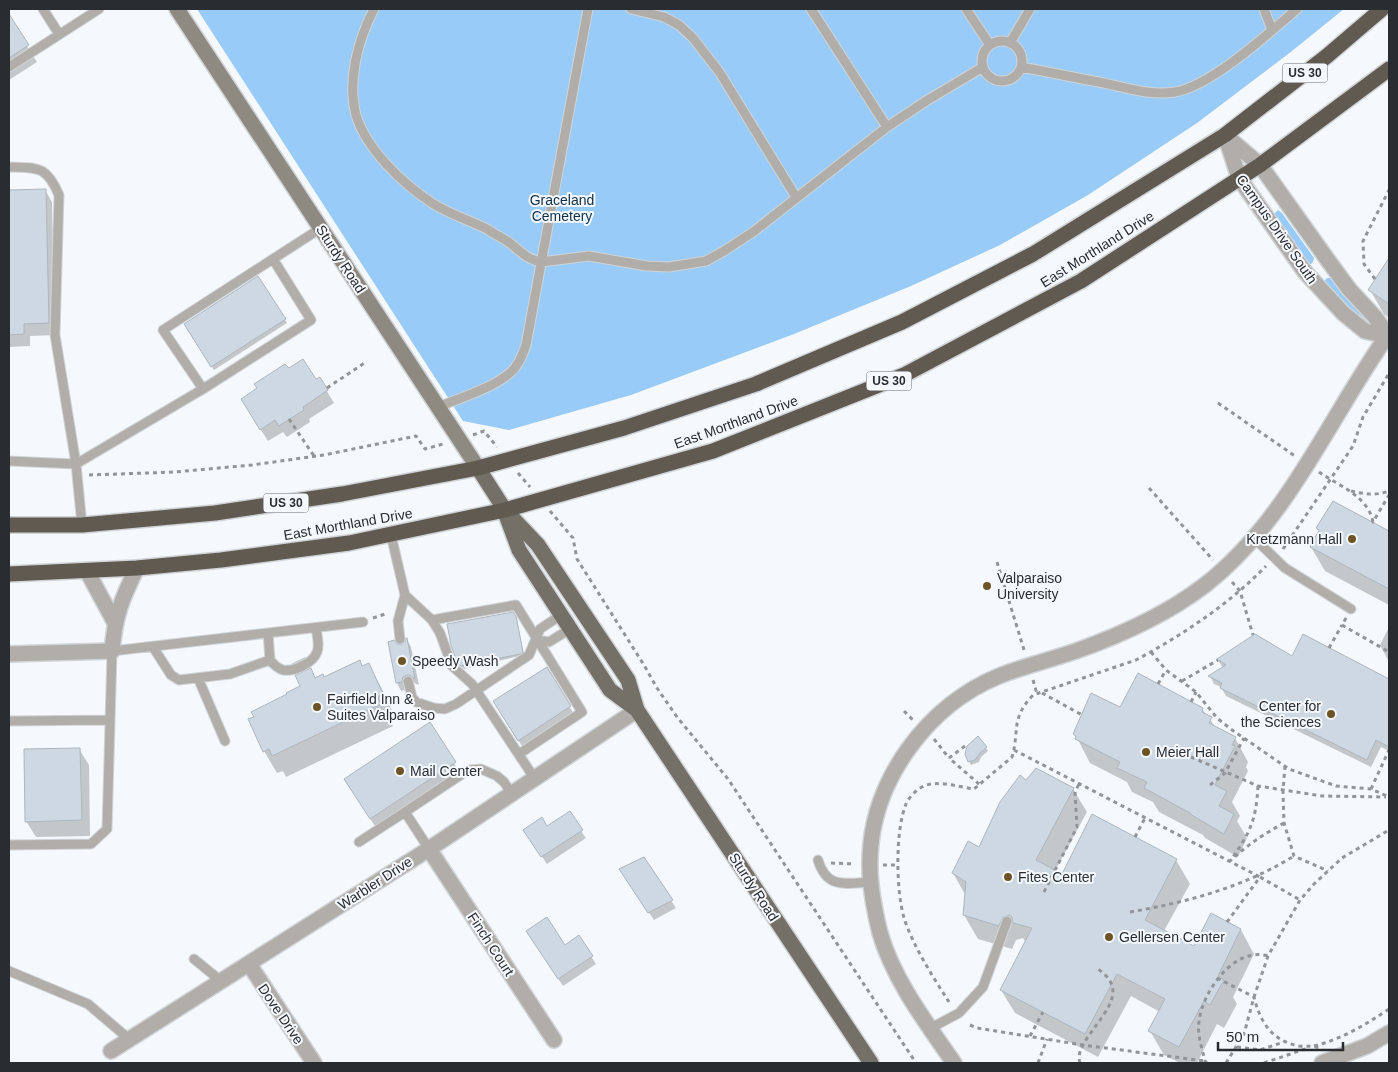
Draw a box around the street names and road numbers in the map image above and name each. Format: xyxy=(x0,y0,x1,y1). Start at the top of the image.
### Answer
road number: US 30 xyxy=(1282,64,1328,82)
street label: Campus Drive South xyxy=(1233,172,1321,286)
street label: East Morthland Drive xyxy=(1037,207,1157,290)
street label: Sturdy Road xyxy=(313,222,369,296)
road number: US 30 xyxy=(866,372,912,391)
street label: East Morthland Drive xyxy=(672,392,800,452)
road number: US 30 xyxy=(264,493,308,512)
street label: East Morthland Drive xyxy=(282,505,414,543)
street label: Sturdy Road xyxy=(726,850,782,924)
street label: Warbler Drive xyxy=(335,853,415,913)
street label: Finch Court xyxy=(465,909,517,979)
street label: Dove Drive xyxy=(255,981,307,1047)

